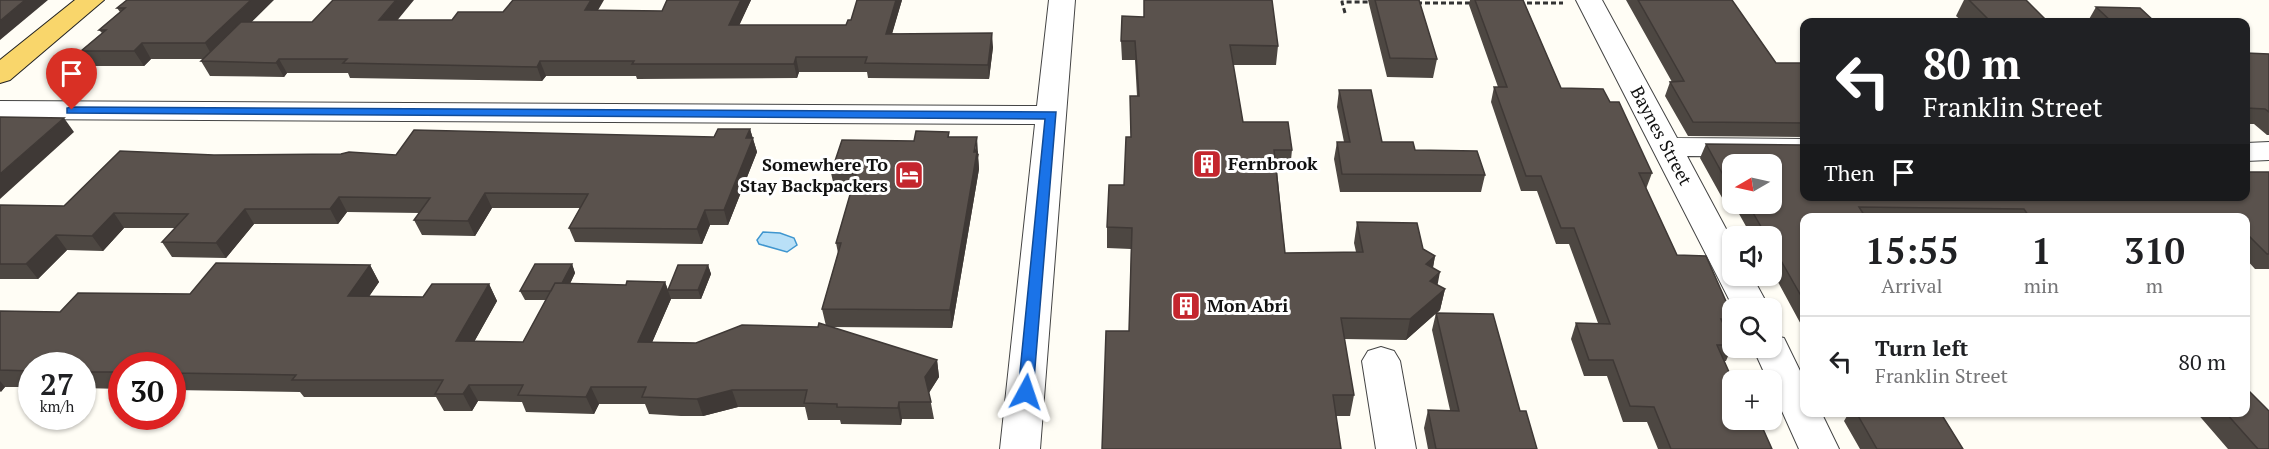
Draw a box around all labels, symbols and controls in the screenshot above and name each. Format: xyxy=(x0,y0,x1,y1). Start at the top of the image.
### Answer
text: 80 m xyxy=(1923,35,2021,91)
icon: left xyxy=(1824,42,1902,120)
pin xyxy=(46,48,97,110)
icon: arrive xyxy=(55,57,88,90)
street label: Baynes Street xyxy=(1626,82,1698,190)
text: Franklin Street xyxy=(1923,89,2103,125)
building icon: Fernbrook xyxy=(1191,148,1223,180)
place label: Fernbrook xyxy=(1228,151,1318,175)
place label: Somewhere To Stay Backpackers xyxy=(740,152,888,197)
north arrow xyxy=(1722,154,1782,214)
map controls xyxy=(1722,154,1782,430)
icon: arrive xyxy=(1887,156,1920,189)
text: Then xyxy=(1824,158,1875,187)
hotel icon: Somewhere To Stay Backpackers xyxy=(893,159,925,191)
button: sound xyxy=(1722,226,1782,286)
text: 15:55 xyxy=(1865,227,1959,274)
text: 1 xyxy=(2031,227,2052,274)
text: 310 xyxy=(2124,227,2185,274)
text: Arrival xyxy=(1881,272,1943,299)
text: min xyxy=(2024,272,2059,299)
text: m xyxy=(2146,272,2163,299)
building icon: Mon Abri xyxy=(1170,290,1202,322)
place label: Mon Abri xyxy=(1207,293,1288,317)
button: search xyxy=(1722,298,1782,358)
text: Turn left xyxy=(1875,333,1968,362)
icon: left xyxy=(1824,345,1857,378)
text: 80 m xyxy=(2178,347,2226,376)
speed limit sign: 30 xyxy=(108,352,186,430)
position arrow xyxy=(994,360,1058,424)
text: Franklin Street xyxy=(1875,362,2008,389)
text: 27 xyxy=(40,364,74,404)
button: + xyxy=(1722,370,1782,430)
text: km/h xyxy=(40,396,74,416)

